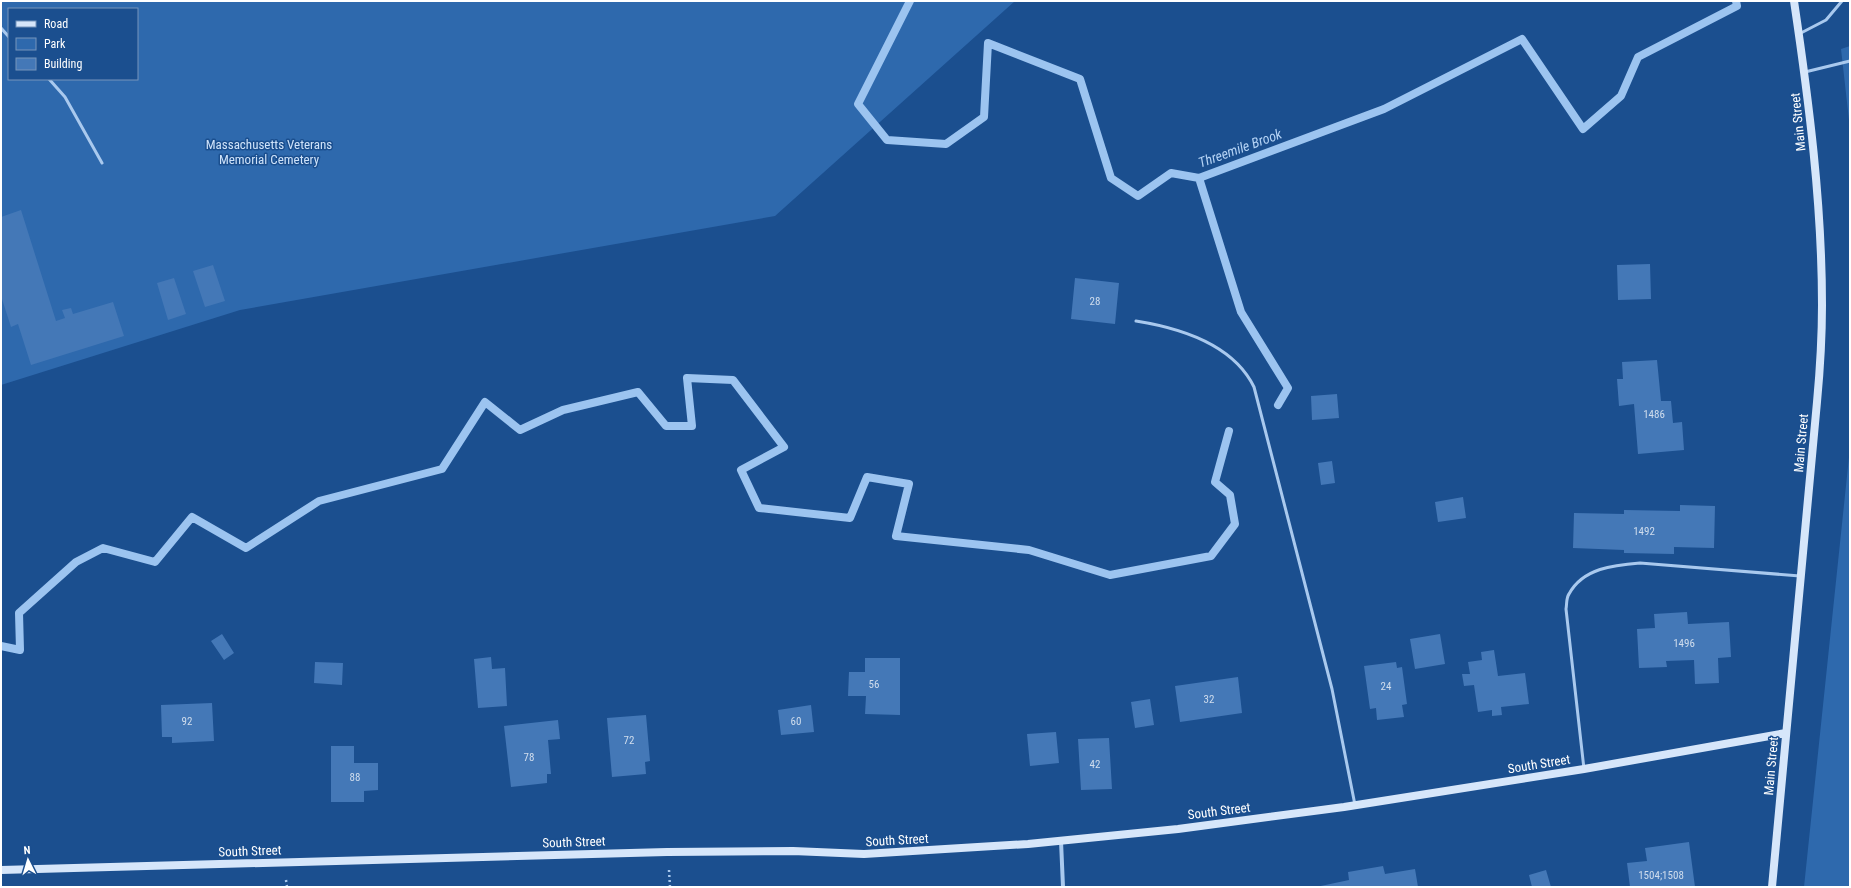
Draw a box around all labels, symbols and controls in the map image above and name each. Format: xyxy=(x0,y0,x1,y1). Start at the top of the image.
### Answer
legend xyxy=(8,8,138,80)
text: Road xyxy=(44,17,68,31)
text: Park xyxy=(44,37,66,51)
text: Building xyxy=(44,57,82,71)
street label: Main Street xyxy=(1787,92,1809,152)
water label: Threemile Brook xyxy=(1196,125,1285,170)
park label: Massachusetts Veterans Memorial Cemetery xyxy=(206,137,332,167)
house number: 28 xyxy=(1090,295,1100,308)
house number: 1486 xyxy=(1643,408,1665,421)
street label: Main Street xyxy=(1791,413,1811,473)
house number: 1492 xyxy=(1633,525,1655,538)
house number: 1496 xyxy=(1673,637,1695,650)
house number: 56 xyxy=(869,678,879,691)
house number: 24 xyxy=(1381,680,1392,693)
house number: 32 xyxy=(1204,693,1214,706)
house number: 92 xyxy=(182,715,192,728)
house number: 60 xyxy=(791,715,801,728)
house number: 72 xyxy=(624,734,634,747)
street label: Main Street xyxy=(1761,736,1781,796)
house number: 78 xyxy=(524,751,534,764)
street label: South Street xyxy=(1507,752,1571,776)
house number: 42 xyxy=(1090,758,1100,771)
house number: 88 xyxy=(350,771,360,784)
street label: South Street xyxy=(1187,800,1251,822)
street label: South Street xyxy=(865,831,929,849)
street label: South Street xyxy=(542,833,606,851)
north arrow xyxy=(8,840,48,880)
street label: South Street xyxy=(218,842,282,860)
text: N xyxy=(23,844,31,857)
house number: 1504;1508 xyxy=(1638,869,1684,882)

